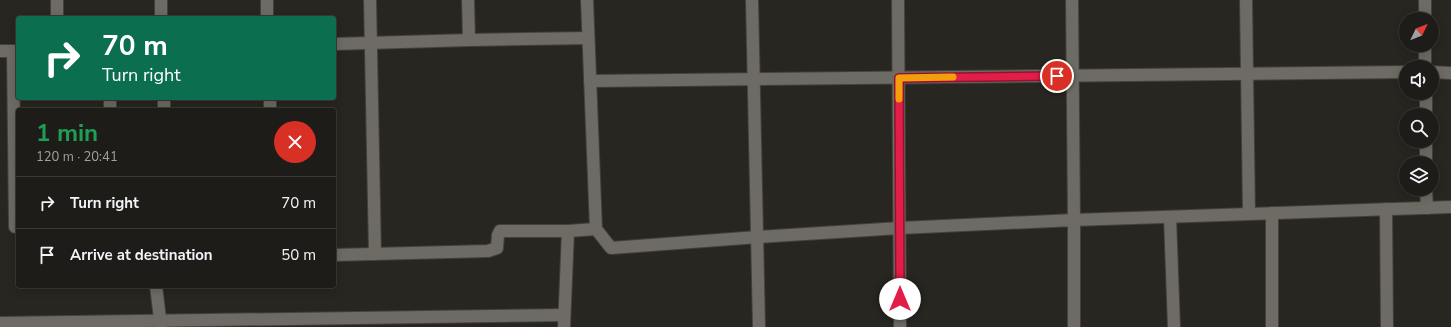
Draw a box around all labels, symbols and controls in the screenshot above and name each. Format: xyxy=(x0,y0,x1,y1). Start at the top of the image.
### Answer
north arrow xyxy=(1399,12,1439,52)
map controls xyxy=(1399,12,1439,196)
text: 70 m xyxy=(102,27,168,65)
icon: right xyxy=(36,32,88,84)
pin xyxy=(1040,59,1074,93)
button: sound xyxy=(1399,60,1439,100)
text: Turn right xyxy=(102,63,181,87)
icon: arrive xyxy=(1046,65,1068,87)
button: search xyxy=(1399,108,1439,148)
text: 1 min xyxy=(36,117,98,149)
button: close xyxy=(274,121,316,163)
text: 120 m · 20:41 xyxy=(36,148,118,166)
button: layers xyxy=(1399,156,1439,196)
icon: right xyxy=(36,192,58,214)
text: Turn right xyxy=(70,193,139,213)
text: 70 m xyxy=(281,193,316,213)
icon: arrive xyxy=(36,244,58,266)
text: Arrive at destination xyxy=(70,245,213,265)
text: 50 m xyxy=(281,245,316,265)
position arrow xyxy=(879,278,921,320)

